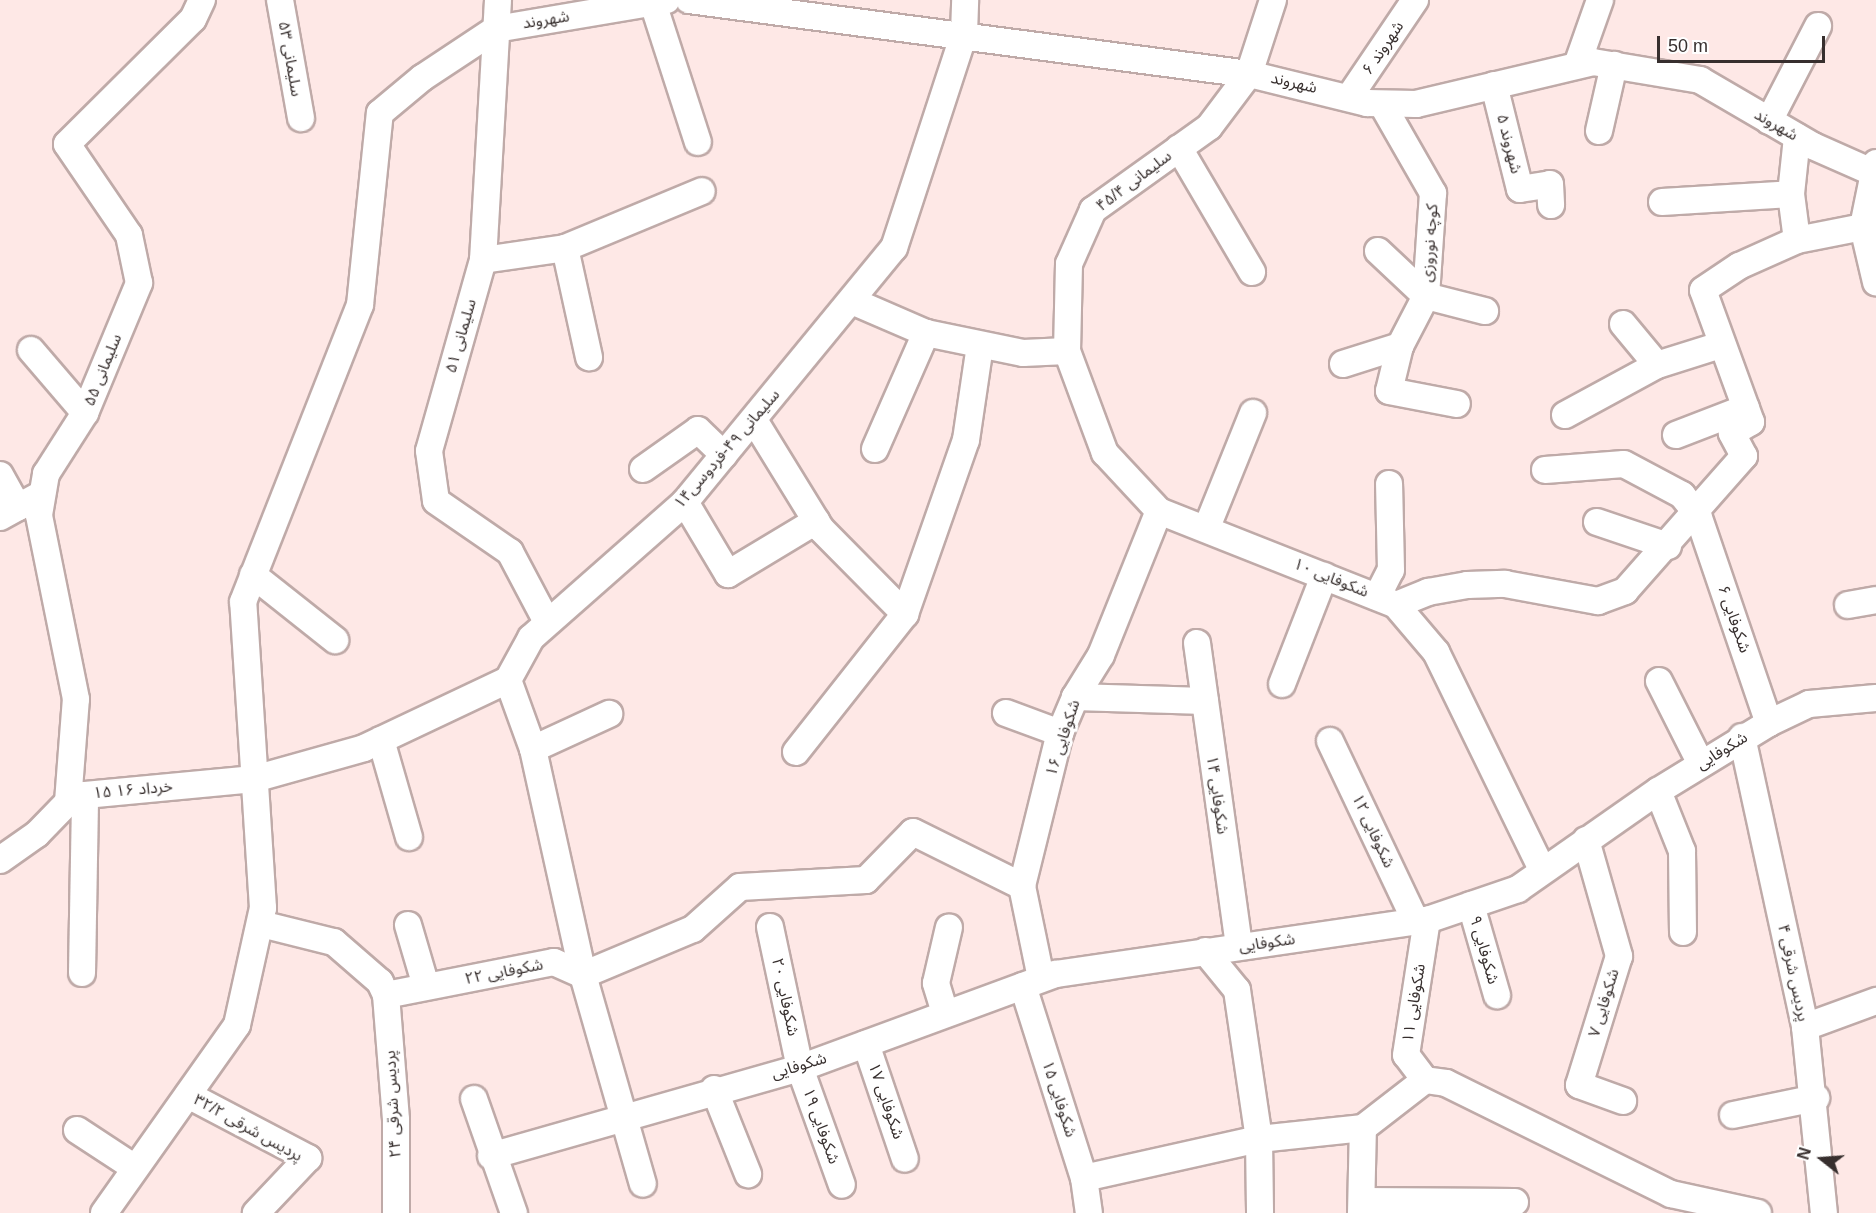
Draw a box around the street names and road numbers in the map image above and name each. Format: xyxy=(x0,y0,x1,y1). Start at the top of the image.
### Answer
street label: شهروند xyxy=(521,7,571,33)
street label: شهروند ۶ xyxy=(1358,18,1408,78)
street label: سلیمانی ۵۳ xyxy=(274,20,306,98)
street label: شهروند xyxy=(1269,68,1319,98)
street label: شهروند xyxy=(1751,105,1801,145)
street label: شهروند ۵ xyxy=(1492,112,1526,176)
street label: سلیمانی ۴۵/۴ xyxy=(1092,146,1176,216)
street label: کوچه نوروزی xyxy=(1418,203,1442,283)
street label: سلیمانی ۵۱ xyxy=(441,297,481,375)
street label: سلیمانی ۵۵ xyxy=(80,331,126,409)
street label: سلیمانی ۴۹-فردوسی۱۴ xyxy=(670,385,784,513)
street label: شکوفایی ۱۰ xyxy=(1291,554,1371,602)
street label: شکوفایی ۶ xyxy=(1713,583,1755,655)
street label: شکوفایی ۱۶ xyxy=(1042,697,1084,779)
street label: شکوفایی xyxy=(1693,728,1751,774)
street label: شکوفایی ۱۴ xyxy=(1202,754,1232,836)
street label: ۱۵ خرداد ۱۶ xyxy=(92,777,174,803)
street label: شکوفایی ۱۲ xyxy=(1348,791,1398,871)
street label: شکوفایی ۹ xyxy=(1465,914,1503,986)
street label: پردیس شرقی ۴ xyxy=(1773,923,1813,1023)
street label: شکوفایی xyxy=(1238,930,1296,956)
street label: شکوفایی ۲۲ xyxy=(463,955,545,989)
street label: شکوفایی ۲۰ xyxy=(767,956,803,1038)
street label: شکوفایی ۱۱ xyxy=(1398,962,1430,1044)
street label: شکوفایی ۷ xyxy=(1585,967,1623,1039)
street label: شکوفایی xyxy=(769,1049,829,1083)
street label: پردیس شرقی ۲۴ xyxy=(381,1050,405,1158)
street label: شکوفایی ۱۵ xyxy=(1038,1058,1080,1140)
street label: شکوفایی ۱۷ xyxy=(864,1060,908,1142)
street label: شکوفایی ۱۹ xyxy=(798,1085,844,1167)
street label: پردیس شرقی ۳۲/۲ xyxy=(190,1090,306,1166)

